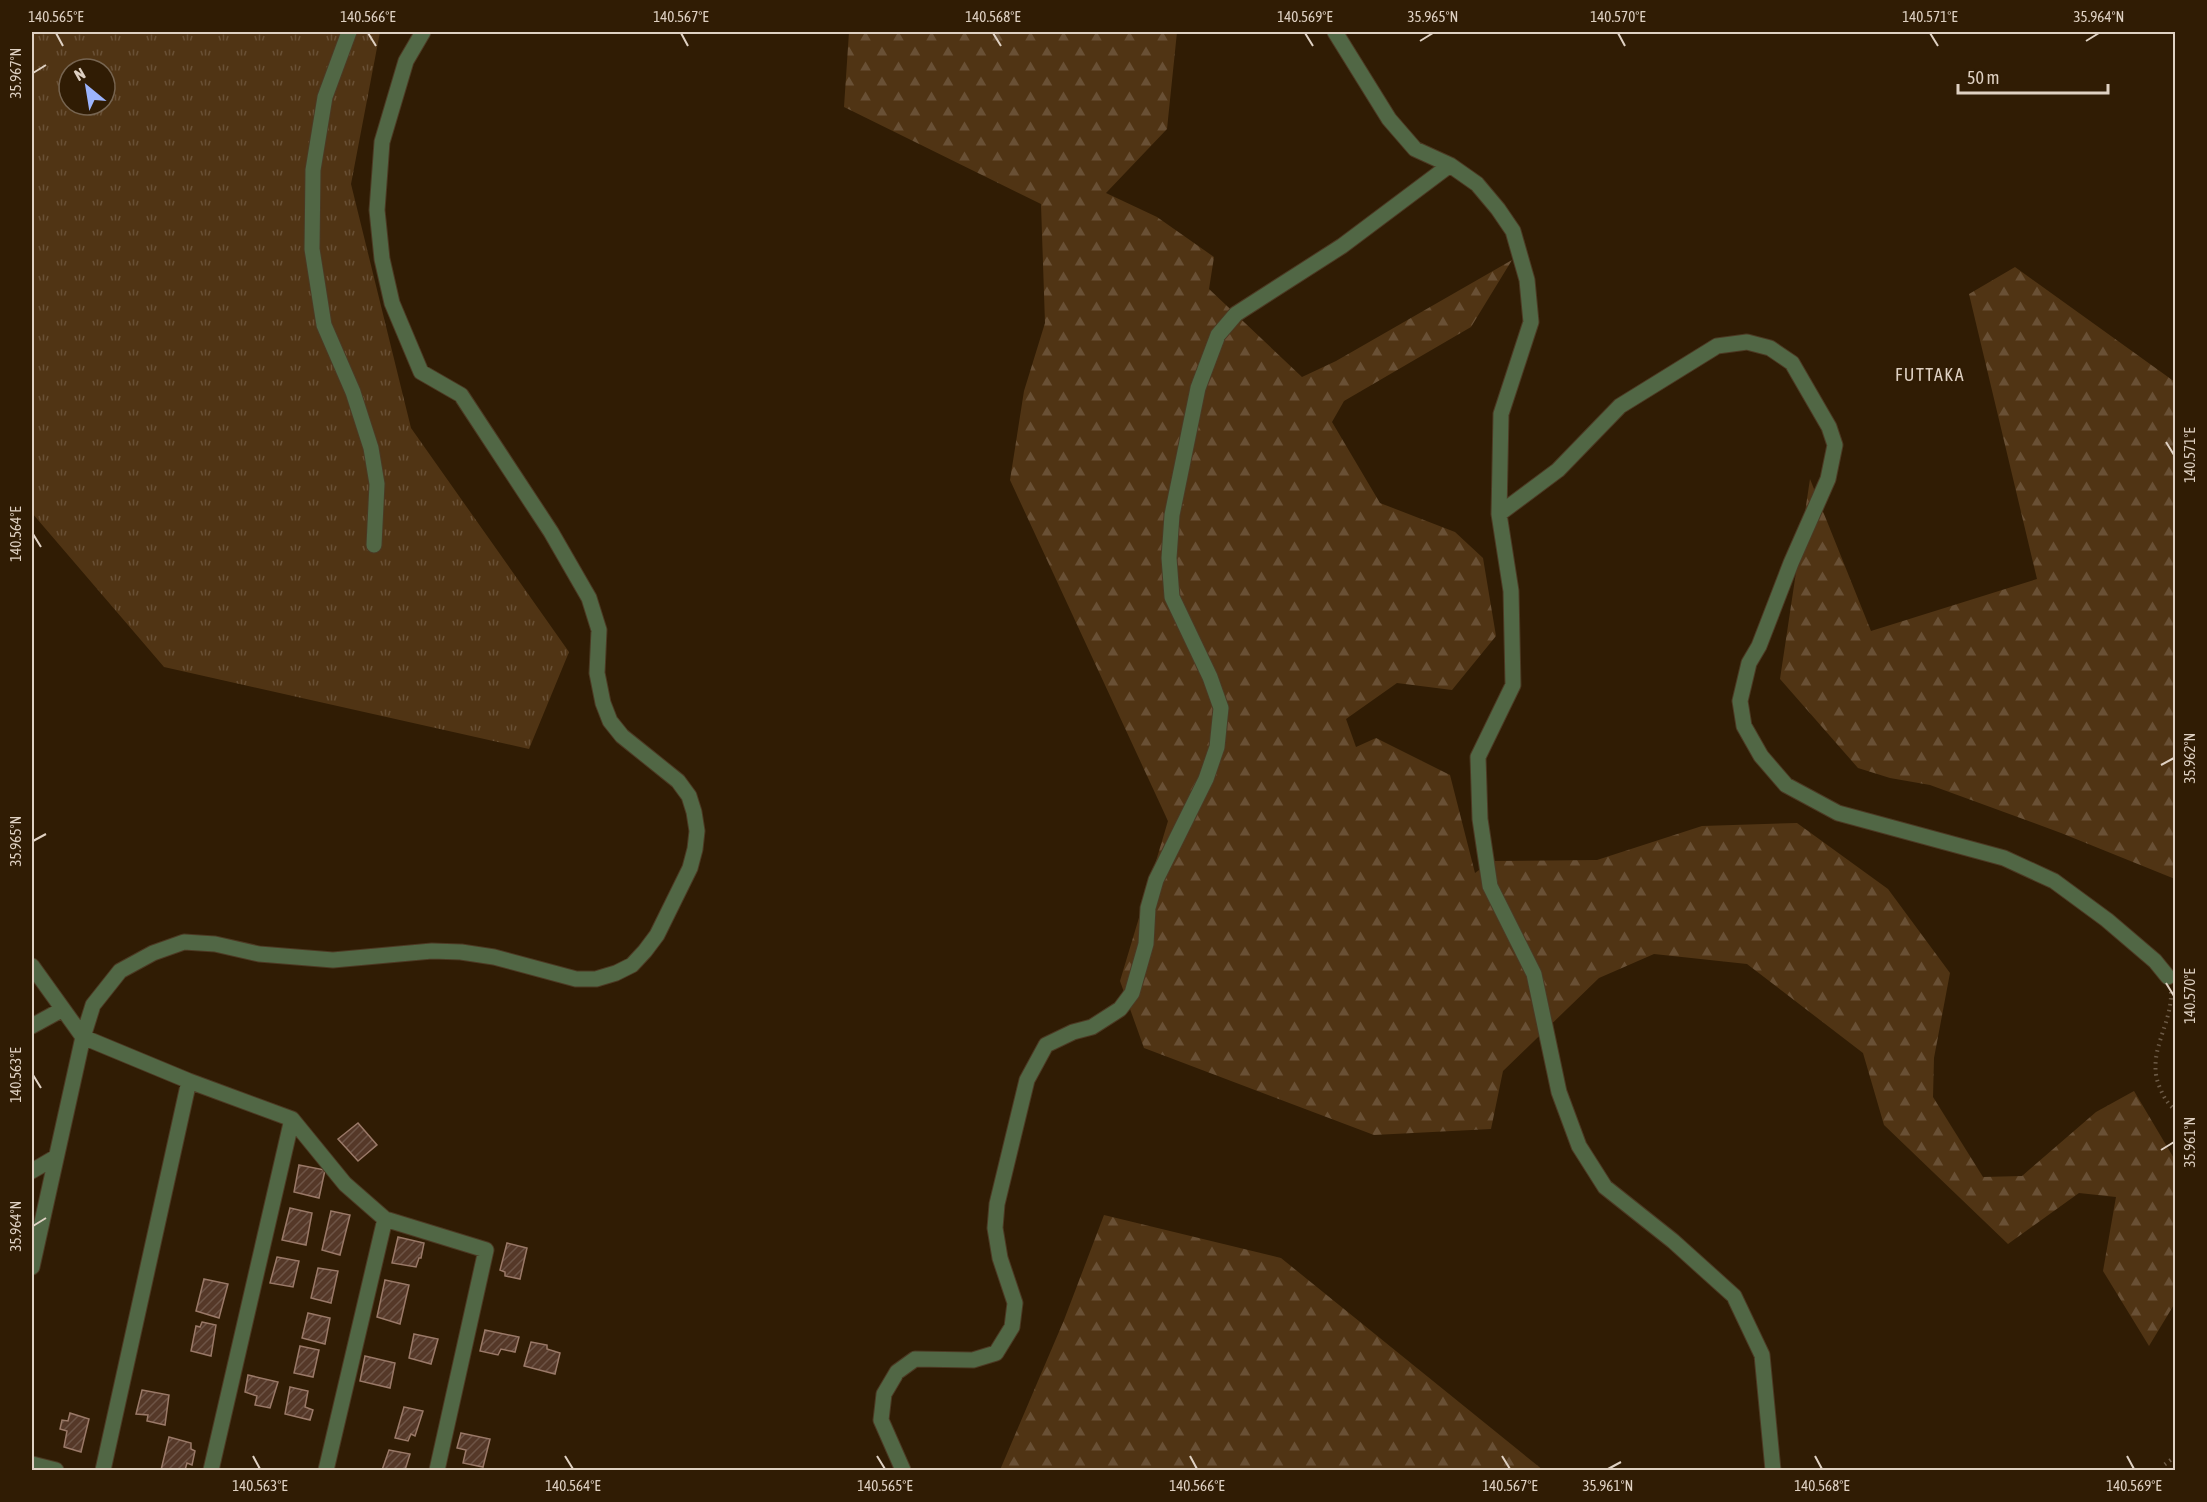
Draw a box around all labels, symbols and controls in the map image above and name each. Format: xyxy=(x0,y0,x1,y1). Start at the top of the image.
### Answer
text: 140.565°E xyxy=(28,8,84,25)
text: 140.566°E xyxy=(340,8,396,25)
text: 140.567°E xyxy=(653,8,709,25)
text: 140.568°E xyxy=(965,8,1021,25)
text: 140.569°E xyxy=(1277,8,1333,25)
text: 35.965°N xyxy=(1408,8,1458,25)
text: 140.570°E xyxy=(1590,8,1646,25)
text: 140.571°E xyxy=(1902,8,1958,25)
text: 35.964°N xyxy=(2074,8,2124,25)
text: 35.967°N xyxy=(7,48,24,98)
north arrow xyxy=(57,57,117,117)
scale bar xyxy=(1958,57,2108,95)
text: N xyxy=(71,64,88,84)
text: 50 m xyxy=(1967,67,1999,88)
district label: FUTTAKA xyxy=(1895,364,1965,385)
text: 140.571°E xyxy=(2181,427,2198,483)
text: 140.564°E xyxy=(7,506,24,562)
text: 35.962°N xyxy=(2181,733,2198,783)
text: 35.965°N xyxy=(7,816,24,866)
text: 140.570°E xyxy=(2181,968,2198,1024)
text: 140.563°E xyxy=(7,1047,24,1103)
text: 35.961°N xyxy=(2181,1117,2198,1167)
text: 35.964°N xyxy=(7,1201,24,1251)
text: 140.563°E xyxy=(232,1477,288,1494)
text: 140.564°E xyxy=(545,1477,601,1494)
text: 140.565°E xyxy=(857,1477,913,1494)
text: 140.566°E xyxy=(1169,1477,1225,1494)
text: 140.567°E xyxy=(1482,1477,1538,1494)
text: 35.961°N xyxy=(1583,1477,1633,1494)
text: 140.568°E xyxy=(1794,1477,1850,1494)
text: 140.569°E xyxy=(2106,1477,2162,1494)

